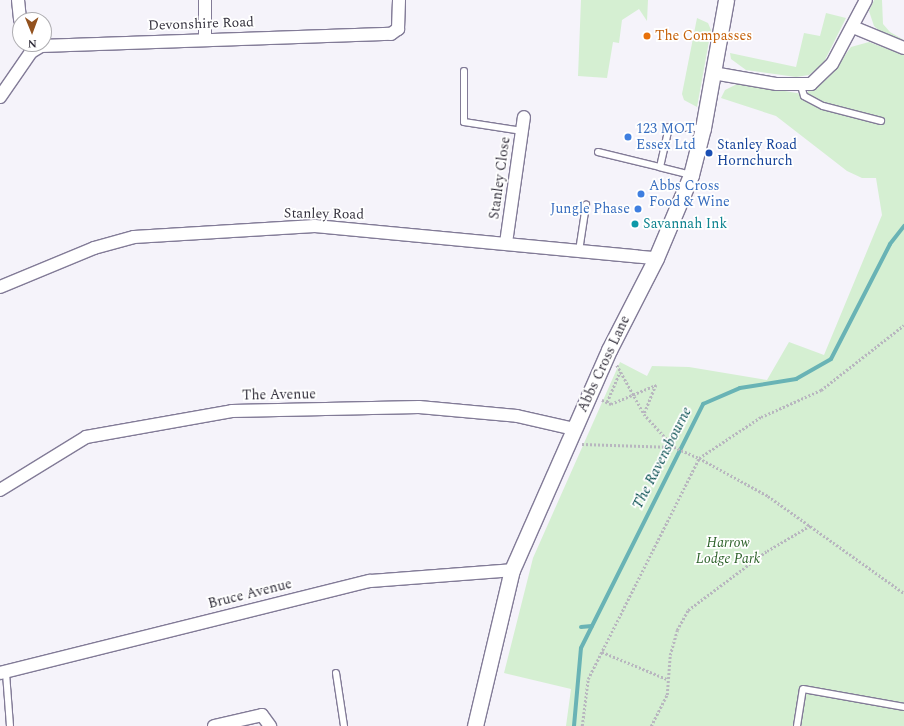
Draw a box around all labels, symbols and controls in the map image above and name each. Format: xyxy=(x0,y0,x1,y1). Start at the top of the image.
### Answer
north arrow xyxy=(12,12,52,52)
street label: Devonshire Road xyxy=(148,14,254,34)
place label: The Compasses xyxy=(655,28,752,44)
marker: The Compasses xyxy=(642,31,652,41)
text: N xyxy=(28,35,37,52)
place label: 123 MOT Essex Ltd xyxy=(636,121,696,154)
marker: 123 MOT Essex Ltd xyxy=(623,132,633,142)
street label: Stanley Close xyxy=(486,136,514,220)
place label: Stanley Road Hornchurch xyxy=(717,137,797,170)
marker: Stanley Road Hornchurch xyxy=(704,148,714,158)
place label: Abbs Cross Food & Wine xyxy=(649,178,730,210)
marker: Abbs Cross Food & Wine xyxy=(636,189,646,199)
place label: Jungle Phase xyxy=(550,201,630,217)
marker: Jungle Phase xyxy=(633,204,643,214)
street label: Stanley Road xyxy=(284,205,364,223)
place label: Savannah Ink xyxy=(643,216,727,232)
marker: Savannah Ink xyxy=(630,219,640,229)
street label: Abbs Cross Lane xyxy=(574,313,634,415)
street label: The Avenue xyxy=(242,386,316,404)
water label: The Ravensbourne xyxy=(628,404,696,512)
park label: Harrow Lodge Park xyxy=(696,535,760,568)
street label: Bruce Avenue xyxy=(206,575,294,613)

